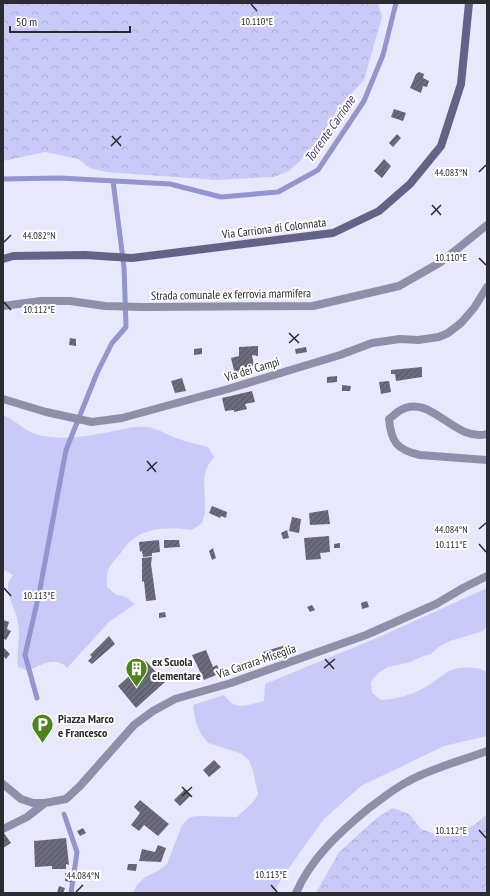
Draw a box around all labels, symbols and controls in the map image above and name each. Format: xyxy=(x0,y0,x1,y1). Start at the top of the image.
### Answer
scale bar xyxy=(10,8,130,34)
text: 50 m xyxy=(16,14,37,29)
text: 10.110°E xyxy=(241,15,273,28)
water label: Torrente Carrione xyxy=(301,91,360,166)
text: 44.083°N xyxy=(434,166,468,179)
street label: Via Carriona di Colonnata xyxy=(220,214,327,242)
text: 44.082°N xyxy=(22,229,56,242)
text: 10.110°E xyxy=(435,251,467,264)
street label: Strada comunale ex ferrovia marmifera xyxy=(151,285,311,303)
text: 10.112°E xyxy=(23,303,55,316)
street label: Via dei Campi xyxy=(222,354,281,385)
text: 44.084°N xyxy=(434,523,468,536)
text: 10.111°E xyxy=(435,538,467,551)
text: 10.113°E xyxy=(23,589,55,602)
street label: Via Carrara-Miseglia xyxy=(213,640,298,682)
place label: ex Scuola elementare xyxy=(152,654,201,683)
building icon: ex Scuola elementare xyxy=(124,655,150,688)
place label: Piazza Marco e Francesco xyxy=(58,711,114,740)
parking icon: Piazza Marco e Francesco xyxy=(29,712,55,745)
text: 10.112°E xyxy=(435,824,467,837)
text: 10.113°E xyxy=(255,868,287,881)
text: 44.084°N xyxy=(66,869,100,882)

